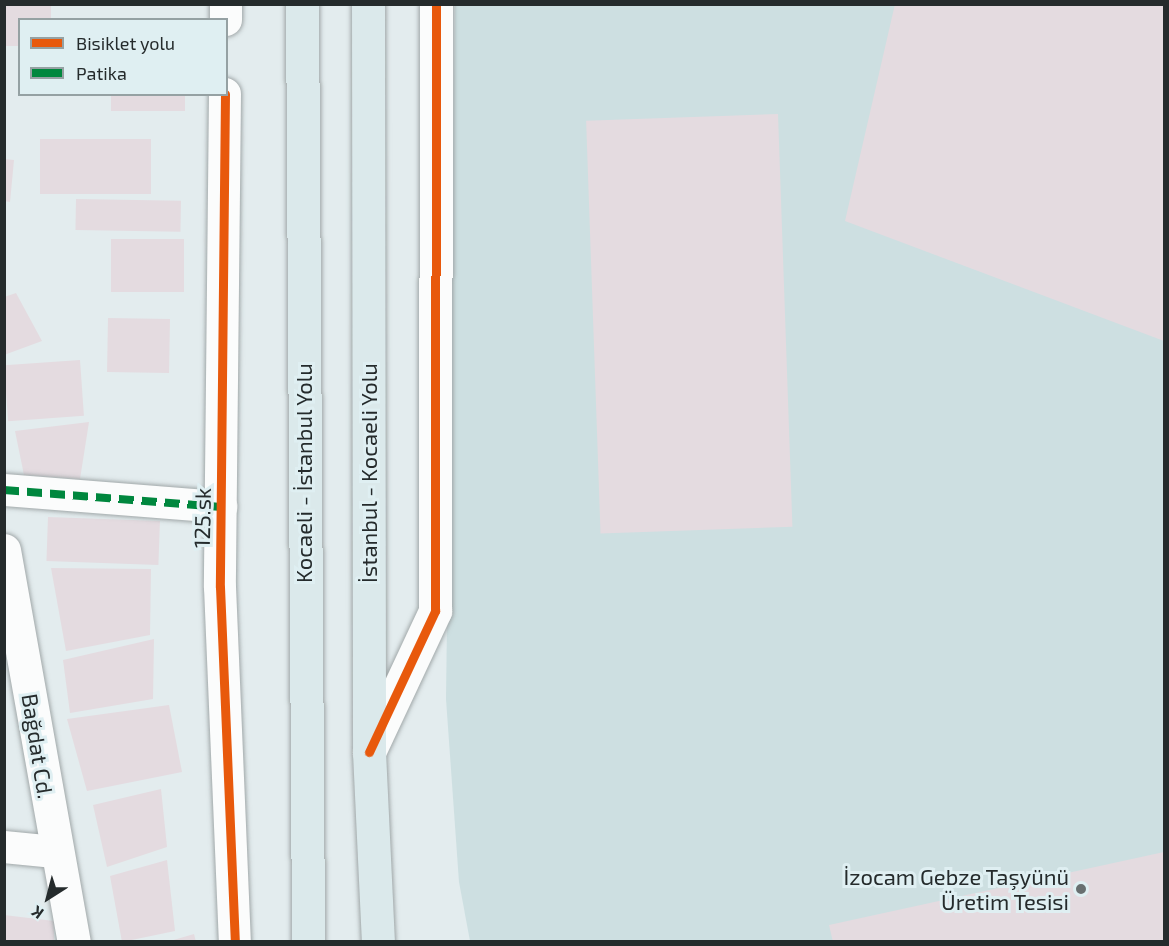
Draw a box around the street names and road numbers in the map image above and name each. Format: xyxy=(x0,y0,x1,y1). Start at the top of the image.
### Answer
street label: Kocaeli - İstanbul Yolu xyxy=(291,363,317,583)
street label: İstanbul - Kocaeli Yolu xyxy=(356,363,382,583)
street label: 125.sk xyxy=(188,488,216,548)
street label: Bağdat Cd. xyxy=(17,692,59,800)

